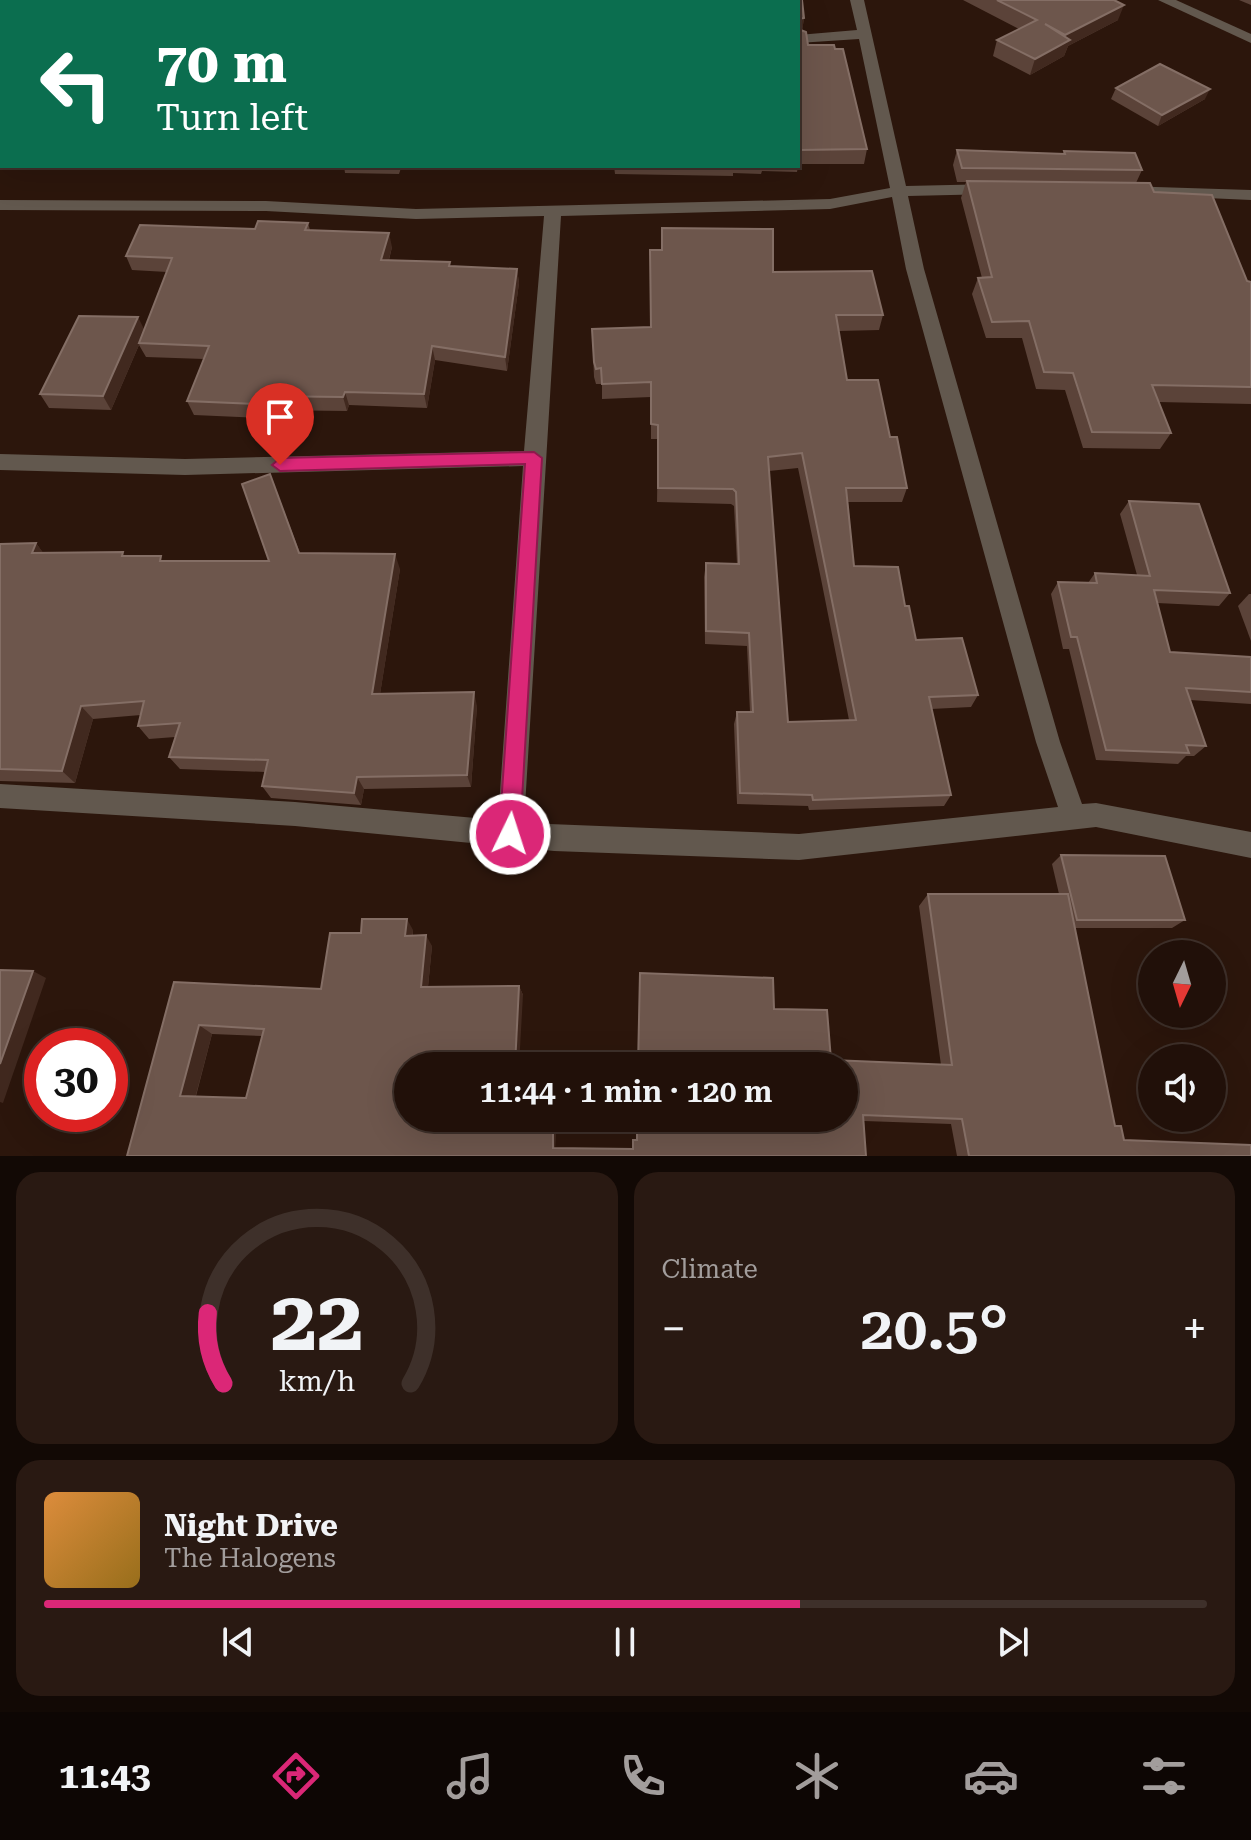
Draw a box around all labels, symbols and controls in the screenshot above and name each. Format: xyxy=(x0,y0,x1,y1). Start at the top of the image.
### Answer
text: 70 m xyxy=(156,30,287,96)
icon: left xyxy=(24,32,128,136)
text: Turn left xyxy=(156,97,308,139)
pin xyxy=(246,383,314,465)
icon: arrive xyxy=(258,395,302,439)
position arrow xyxy=(468,792,552,876)
north arrow xyxy=(1138,940,1226,1028)
map controls xyxy=(1138,940,1226,1132)
speed limit sign: 30 xyxy=(24,1028,128,1132)
button: sound xyxy=(1138,1044,1226,1132)
text: 11:44 · 1 min · 120 m xyxy=(480,1074,772,1109)
text: Climate xyxy=(662,1254,758,1284)
text: 22 xyxy=(270,1273,363,1370)
text: 20.5° xyxy=(860,1293,1008,1364)
text: − xyxy=(662,1303,686,1355)
text: + xyxy=(1182,1303,1207,1355)
text: km/h xyxy=(278,1364,355,1398)
text: Night Drive xyxy=(164,1508,338,1543)
text: The Halogens xyxy=(164,1543,336,1573)
icon: previous xyxy=(216,1620,260,1664)
icon: pause xyxy=(603,1620,647,1664)
icon: next xyxy=(991,1620,1035,1664)
icon: directions xyxy=(268,1748,324,1804)
icon: music xyxy=(442,1748,498,1804)
icon: phone xyxy=(615,1748,671,1804)
icon: climate xyxy=(789,1748,845,1804)
icon: car xyxy=(963,1748,1019,1804)
icon: filters xyxy=(1136,1748,1192,1804)
text: 11:43 xyxy=(59,1755,151,1797)

